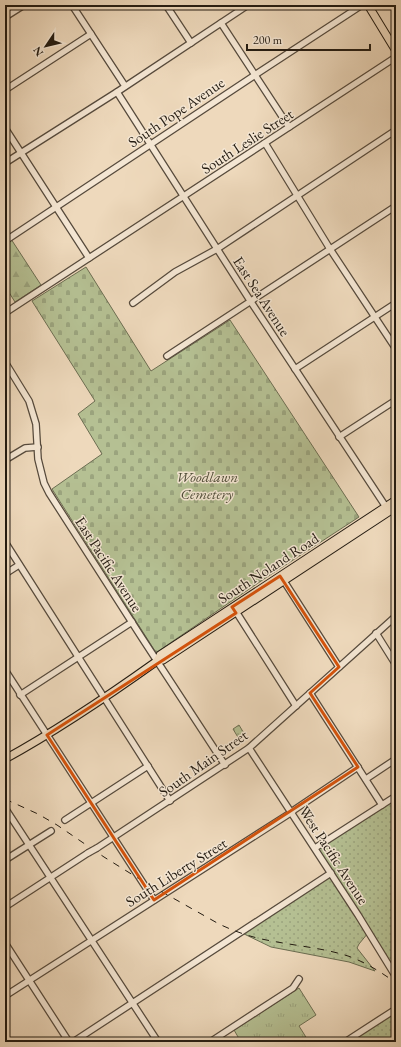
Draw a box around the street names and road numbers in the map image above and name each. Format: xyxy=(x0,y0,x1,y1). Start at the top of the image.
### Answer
street label: South Pope Avenue xyxy=(124,73,228,151)
street label: South Leslie Street xyxy=(197,104,297,178)
street label: East Sea Avenue xyxy=(229,252,295,340)
street label: East Pacific Avenue xyxy=(71,513,147,615)
street label: South Noland Road xyxy=(214,528,322,608)
street label: South Main Street xyxy=(155,725,251,801)
street label: West Pacific Avenue xyxy=(295,802,373,908)
street label: South Liberty Street xyxy=(122,833,230,911)

